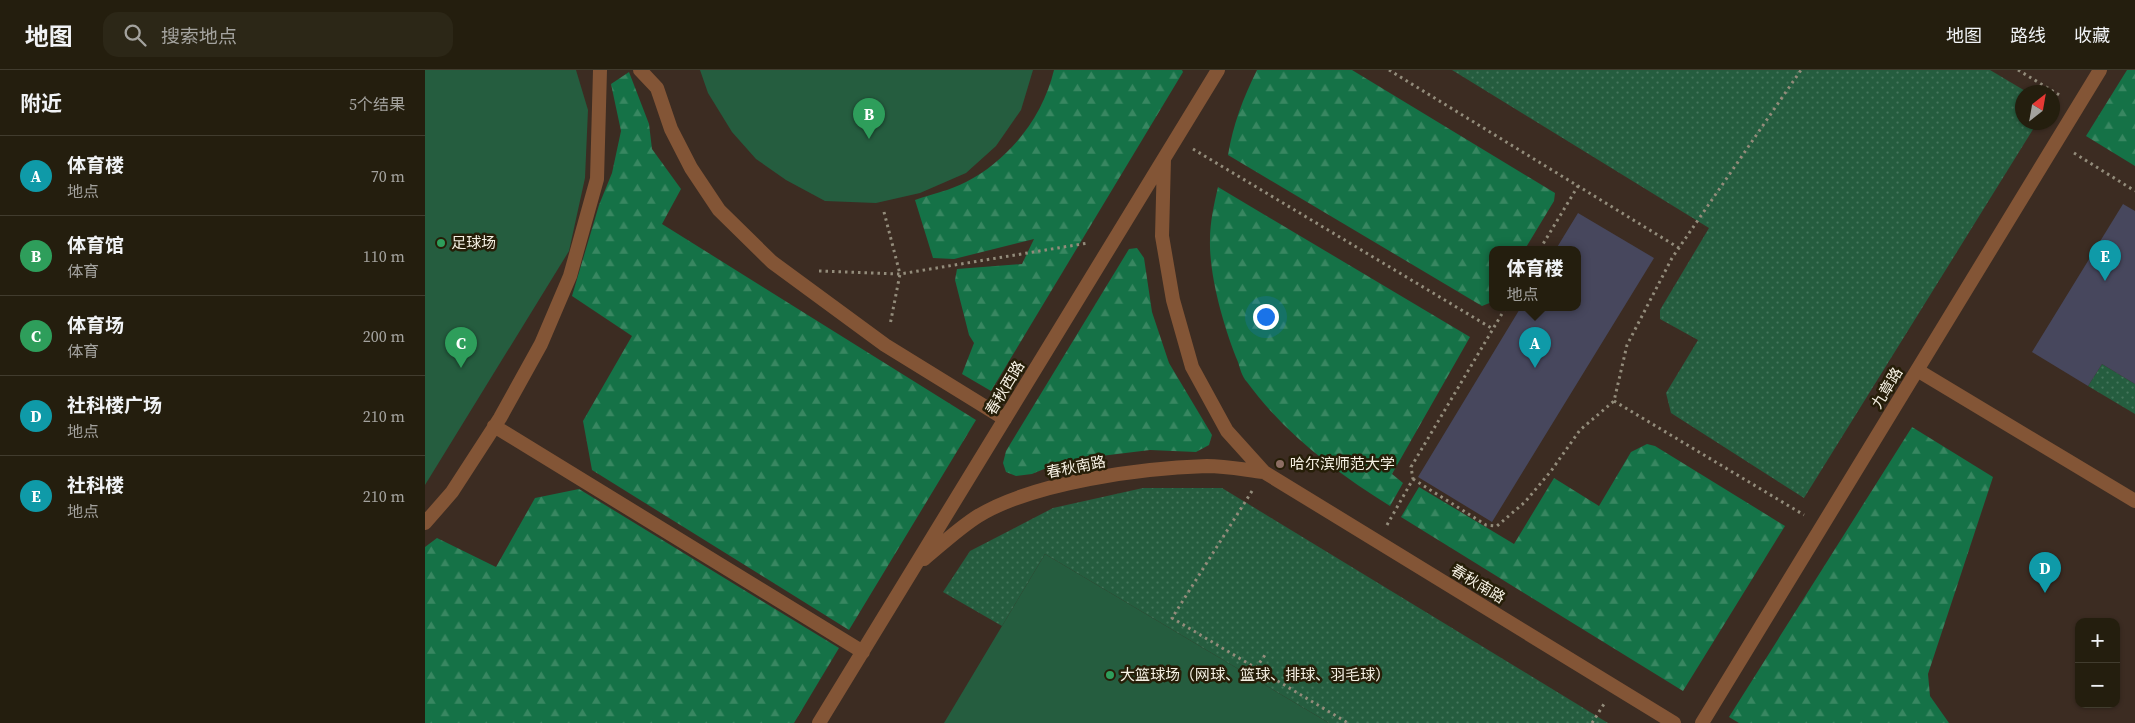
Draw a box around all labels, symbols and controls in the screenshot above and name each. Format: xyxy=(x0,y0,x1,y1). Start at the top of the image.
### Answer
search box xyxy=(103,12,453,57)
text: 地图 xyxy=(25,20,73,53)
icon: search xyxy=(121,21,149,49)
text: 搜索地点 xyxy=(161,23,237,49)
text: 地图 xyxy=(1946,23,1982,48)
text: 路线 xyxy=(2010,23,2046,48)
text: 收藏 xyxy=(2074,23,2110,48)
north arrow xyxy=(2015,85,2060,130)
text: 附近 xyxy=(20,89,62,118)
text: 5个结果 xyxy=(349,93,405,115)
pin: B xyxy=(853,98,885,139)
text: 体育楼 xyxy=(67,152,124,178)
text: A xyxy=(31,165,41,187)
text: 70 m xyxy=(371,165,405,187)
text: 地点 xyxy=(67,180,99,202)
text: 体育馆 xyxy=(67,232,124,258)
place label: 足球场 xyxy=(451,232,496,253)
marker: 足球场 xyxy=(435,237,447,249)
pin: E xyxy=(2089,240,2121,281)
text: B xyxy=(31,245,41,267)
text: 110 m xyxy=(363,245,405,267)
popup xyxy=(1489,246,1581,311)
text: 体育楼 xyxy=(1506,255,1564,281)
text: 体育 xyxy=(67,260,99,282)
text: 地点 xyxy=(1506,283,1539,305)
your location xyxy=(1253,304,1279,330)
text: 体育场 xyxy=(67,312,124,338)
text: C xyxy=(31,325,41,347)
text: 200 m xyxy=(363,325,405,347)
pin: C xyxy=(445,327,477,368)
pin: A xyxy=(1519,327,1551,368)
text: 体育 xyxy=(67,340,99,362)
street label: 春秋西路 xyxy=(980,357,1029,419)
street label: 九章路 xyxy=(1866,363,1907,412)
text: 社科楼广场 xyxy=(67,392,162,418)
text: D xyxy=(30,405,42,427)
text: 210 m xyxy=(363,405,405,427)
text: 地点 xyxy=(67,420,99,442)
street label: 春秋南路 xyxy=(1044,450,1107,483)
place label: 哈尔滨师范大学 xyxy=(1290,453,1395,474)
marker: 哈尔滨师范大学 xyxy=(1274,458,1286,470)
text: 社科楼 xyxy=(67,472,124,498)
text: E xyxy=(31,485,41,507)
text: 210 m xyxy=(363,485,405,507)
text: 地点 xyxy=(67,500,99,522)
pin: D xyxy=(2029,552,2061,593)
street label: 春秋南路 xyxy=(1447,559,1509,608)
map controls xyxy=(2075,618,2120,708)
button: + xyxy=(2075,618,2120,663)
button: − xyxy=(2075,663,2120,708)
place label: 大篮球场（网球、篮球、排球、羽毛球） xyxy=(1120,664,1390,685)
marker: 大篮球场（网球、篮球、排球、羽毛球） xyxy=(1104,669,1116,681)

